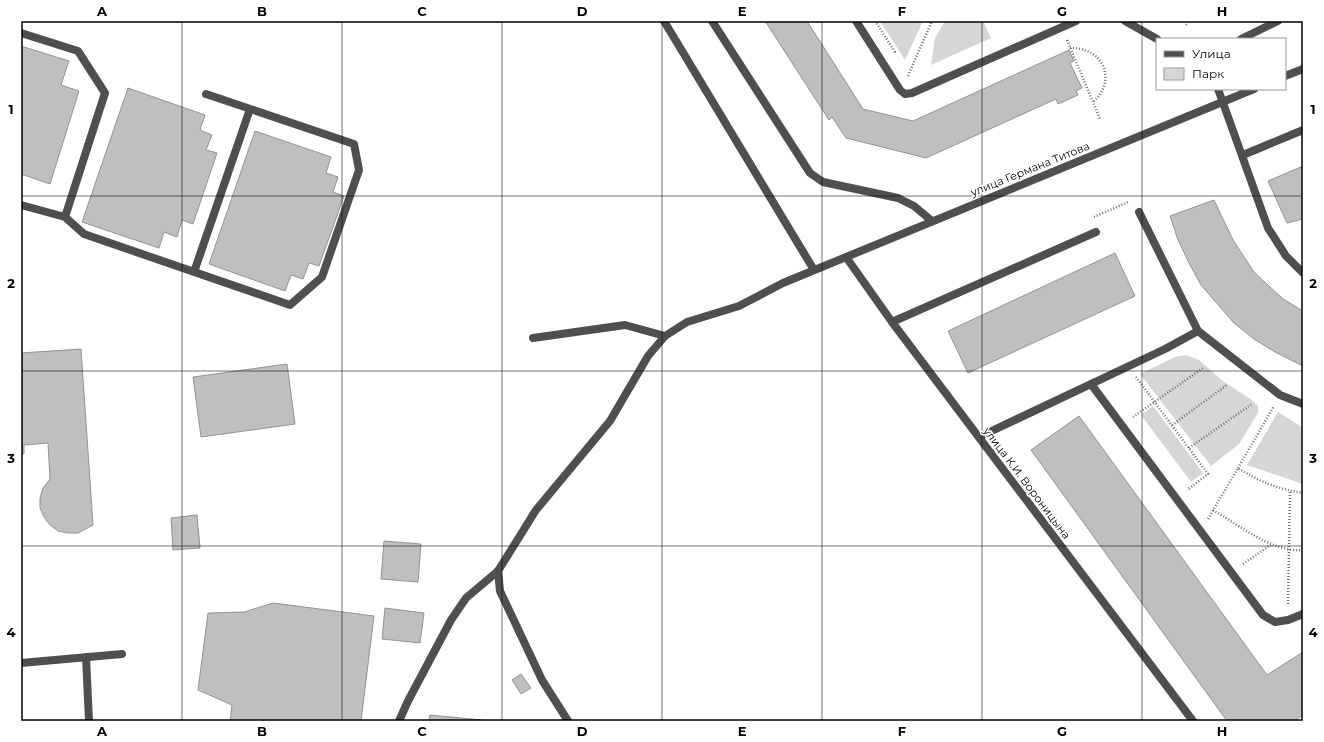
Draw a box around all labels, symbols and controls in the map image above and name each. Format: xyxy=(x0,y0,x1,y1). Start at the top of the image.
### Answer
text: A xyxy=(96,3,108,19)
text: B xyxy=(257,3,267,19)
text: C xyxy=(417,3,427,19)
text: D xyxy=(577,3,588,19)
text: E xyxy=(738,3,747,19)
text: F xyxy=(898,3,906,19)
text: G xyxy=(1057,3,1067,19)
text: H xyxy=(1217,3,1227,19)
legend xyxy=(1156,38,1286,90)
text: Улица xyxy=(1192,46,1231,61)
text: Парк xyxy=(1192,66,1224,81)
text: 1 xyxy=(8,101,14,117)
text: 1 xyxy=(1310,101,1316,117)
street label: улица Германа Титова xyxy=(967,139,1092,200)
text: 2 xyxy=(7,275,15,291)
text: 2 xyxy=(1309,275,1317,291)
street label: улица К.И. Вороницына xyxy=(980,424,1074,542)
text: 3 xyxy=(6,450,15,466)
text: 3 xyxy=(1308,450,1317,466)
text: 4 xyxy=(7,624,16,640)
text: 4 xyxy=(1309,624,1318,640)
text: A xyxy=(96,723,108,739)
text: B xyxy=(257,723,267,739)
text: C xyxy=(417,723,427,739)
text: D xyxy=(577,723,588,739)
text: E xyxy=(738,723,747,739)
text: F xyxy=(898,723,906,739)
text: G xyxy=(1057,723,1067,739)
text: H xyxy=(1217,723,1227,739)

